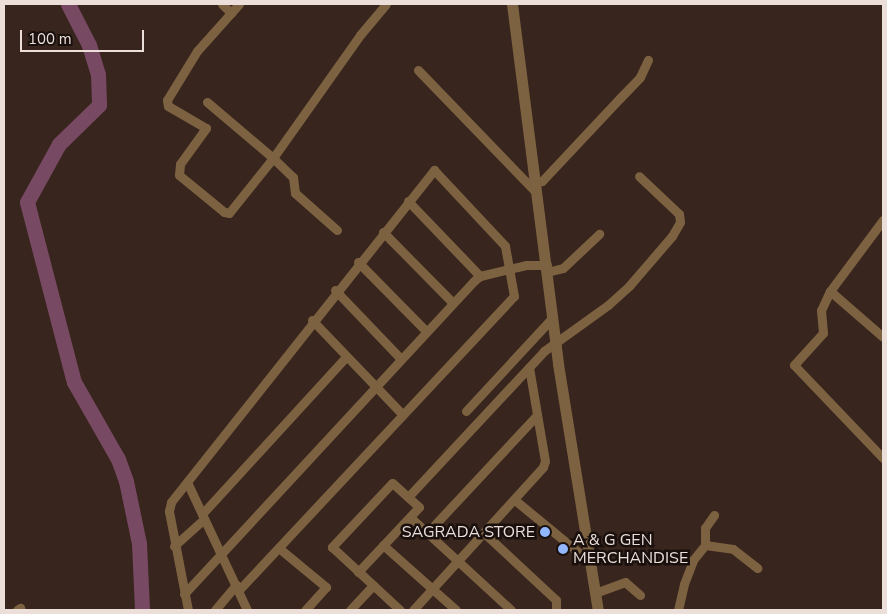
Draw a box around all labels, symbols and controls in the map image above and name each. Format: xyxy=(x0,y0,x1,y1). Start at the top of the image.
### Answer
scale bar xyxy=(22,20,146,52)
text: 100 m xyxy=(28,29,72,49)
place label: SAGRADA STORE xyxy=(402,522,535,542)
marker: SAGRADA STORE xyxy=(539,526,551,538)
place label: A & G GEN MERCHANDISE xyxy=(573,530,688,568)
marker: A & G GEN MERCHANDISE xyxy=(557,543,569,555)

